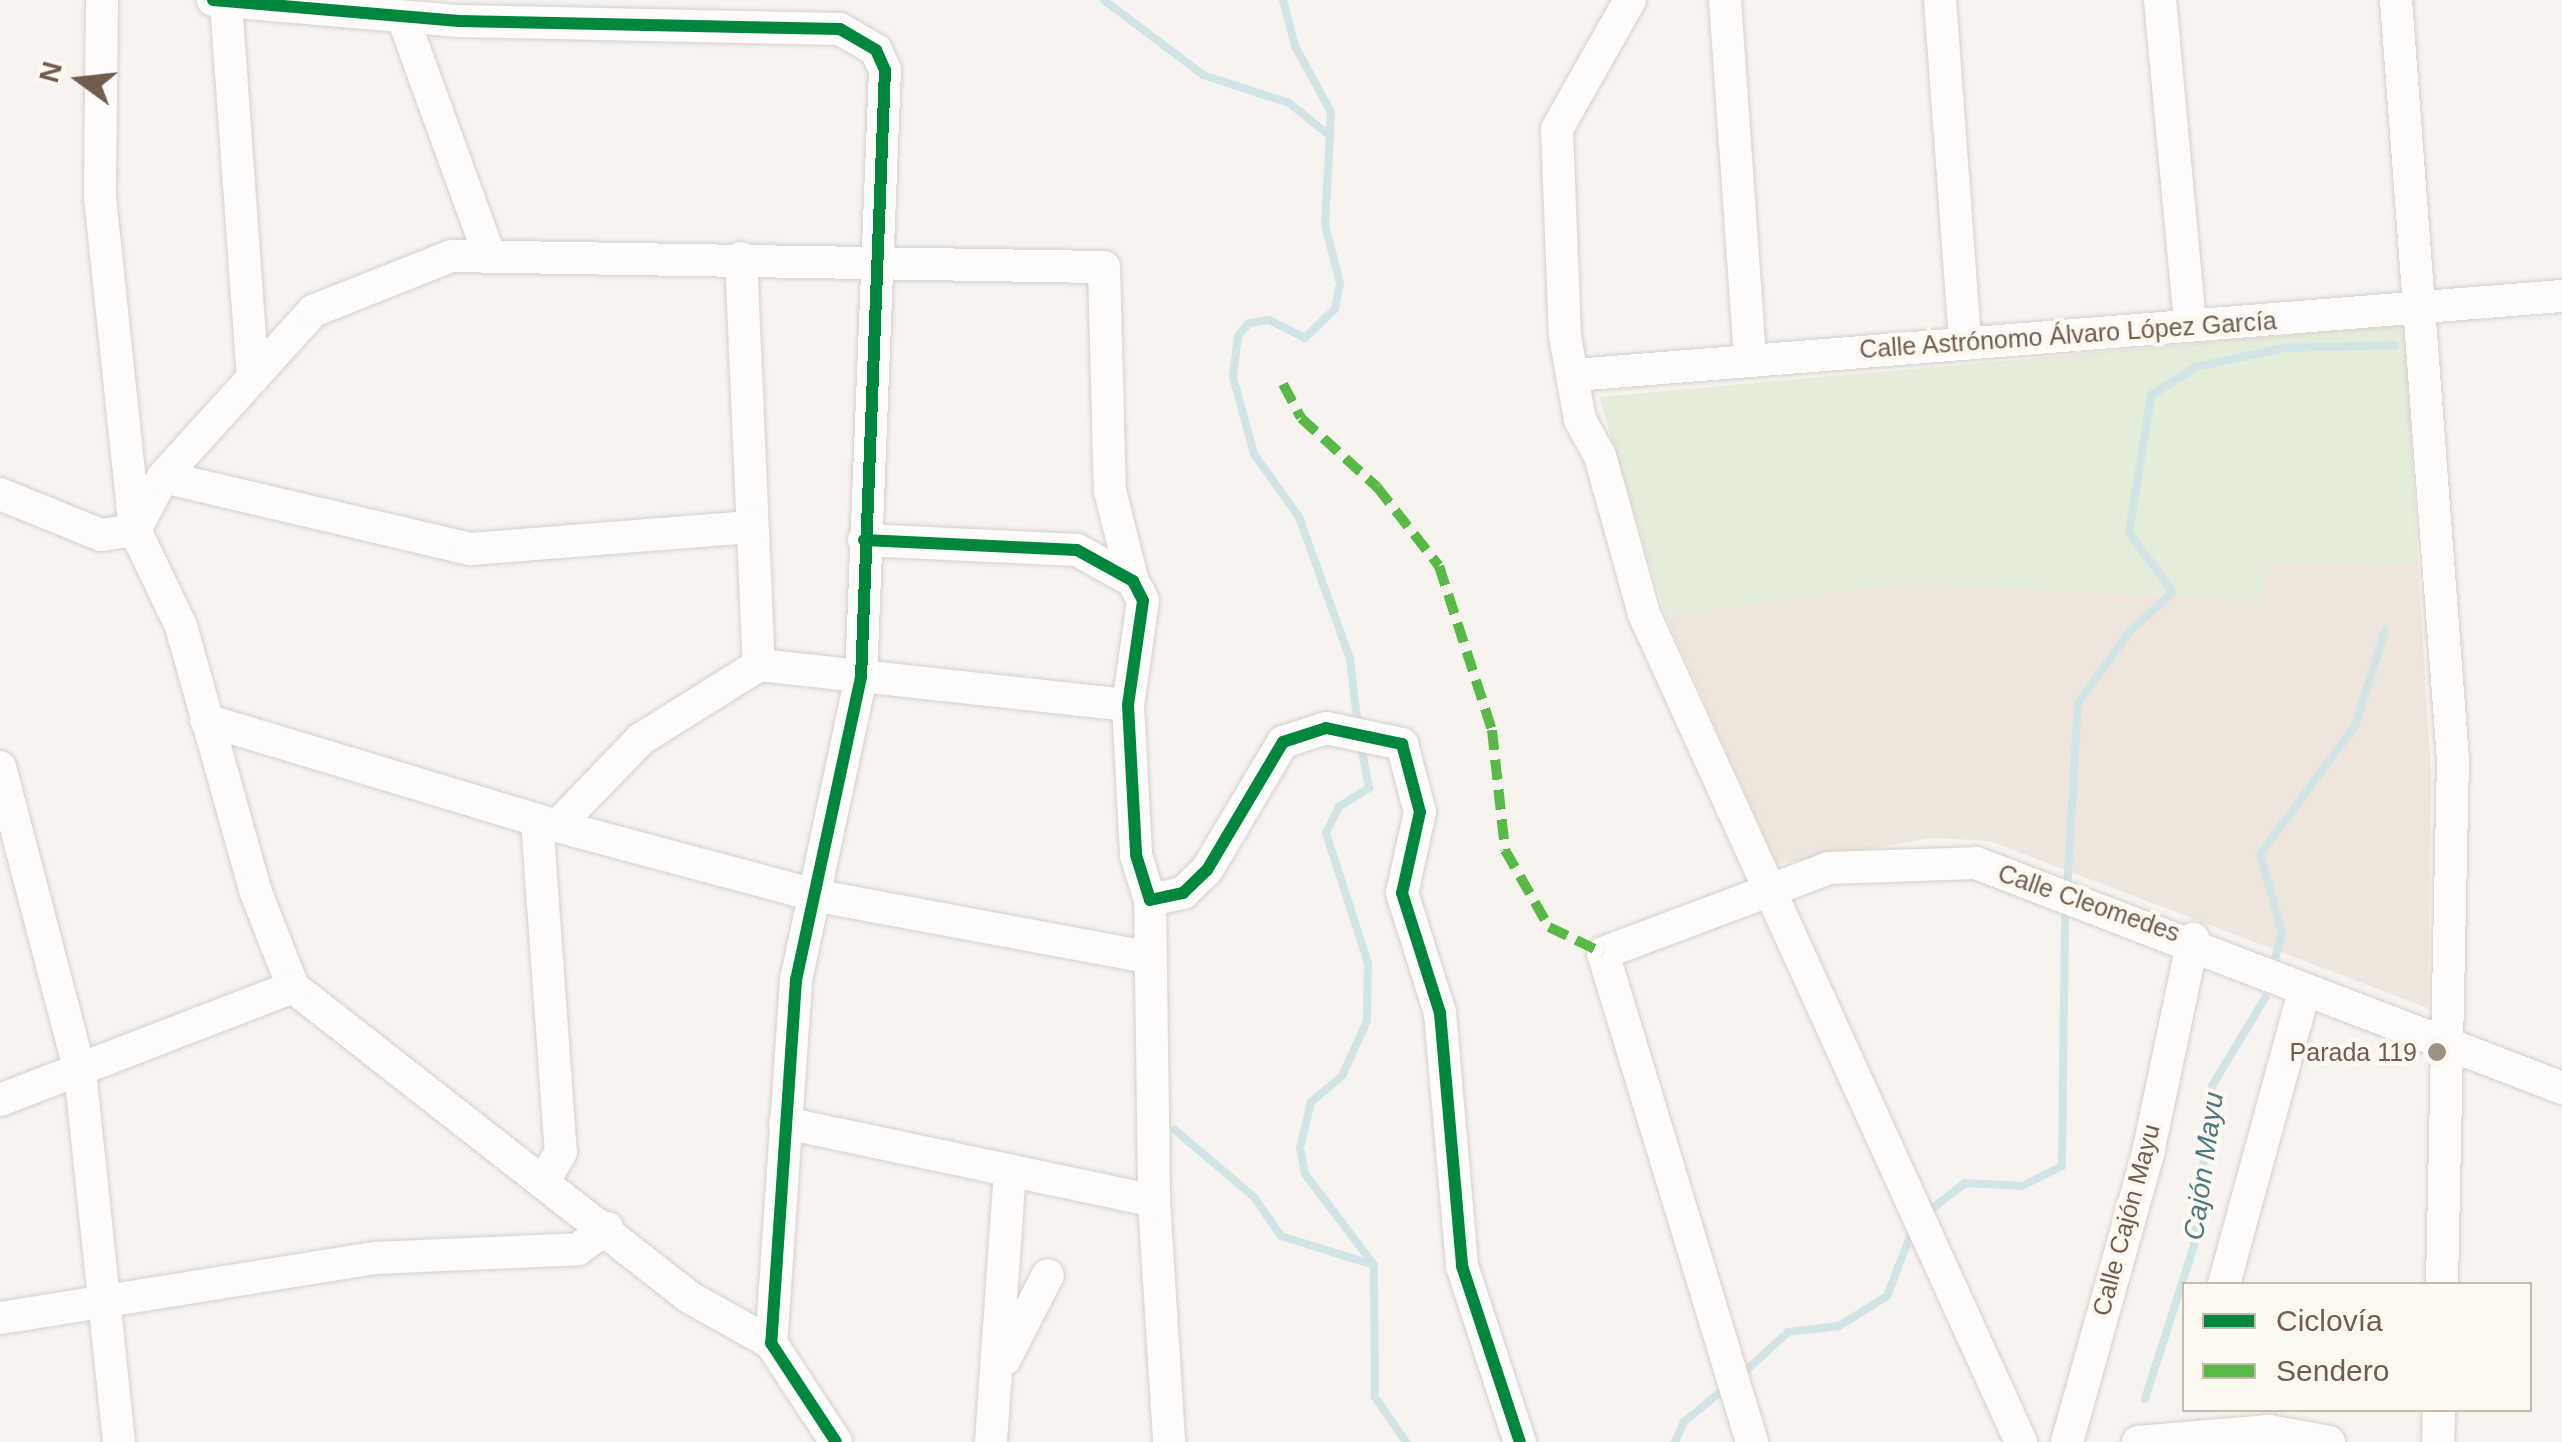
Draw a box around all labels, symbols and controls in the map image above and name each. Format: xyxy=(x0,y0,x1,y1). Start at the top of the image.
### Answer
north arrow xyxy=(30,30,130,130)
text: N xyxy=(33,58,68,86)
street label: Calle Astrónomo Álvaro López García xyxy=(1858,305,2278,365)
street label: Calle Cleomedes xyxy=(1994,858,2184,948)
place label: Parada 119 xyxy=(2290,1037,2417,1067)
marker: Parada 119 xyxy=(2426,1041,2448,1063)
water label: Cajón Mayu xyxy=(2177,1090,2231,1242)
street label: Calle Cajón Mayu xyxy=(2086,1121,2166,1319)
legend xyxy=(2182,1282,2532,1412)
text: Ciclovía xyxy=(2276,1304,2383,1337)
text: Sendero xyxy=(2276,1354,2389,1387)

